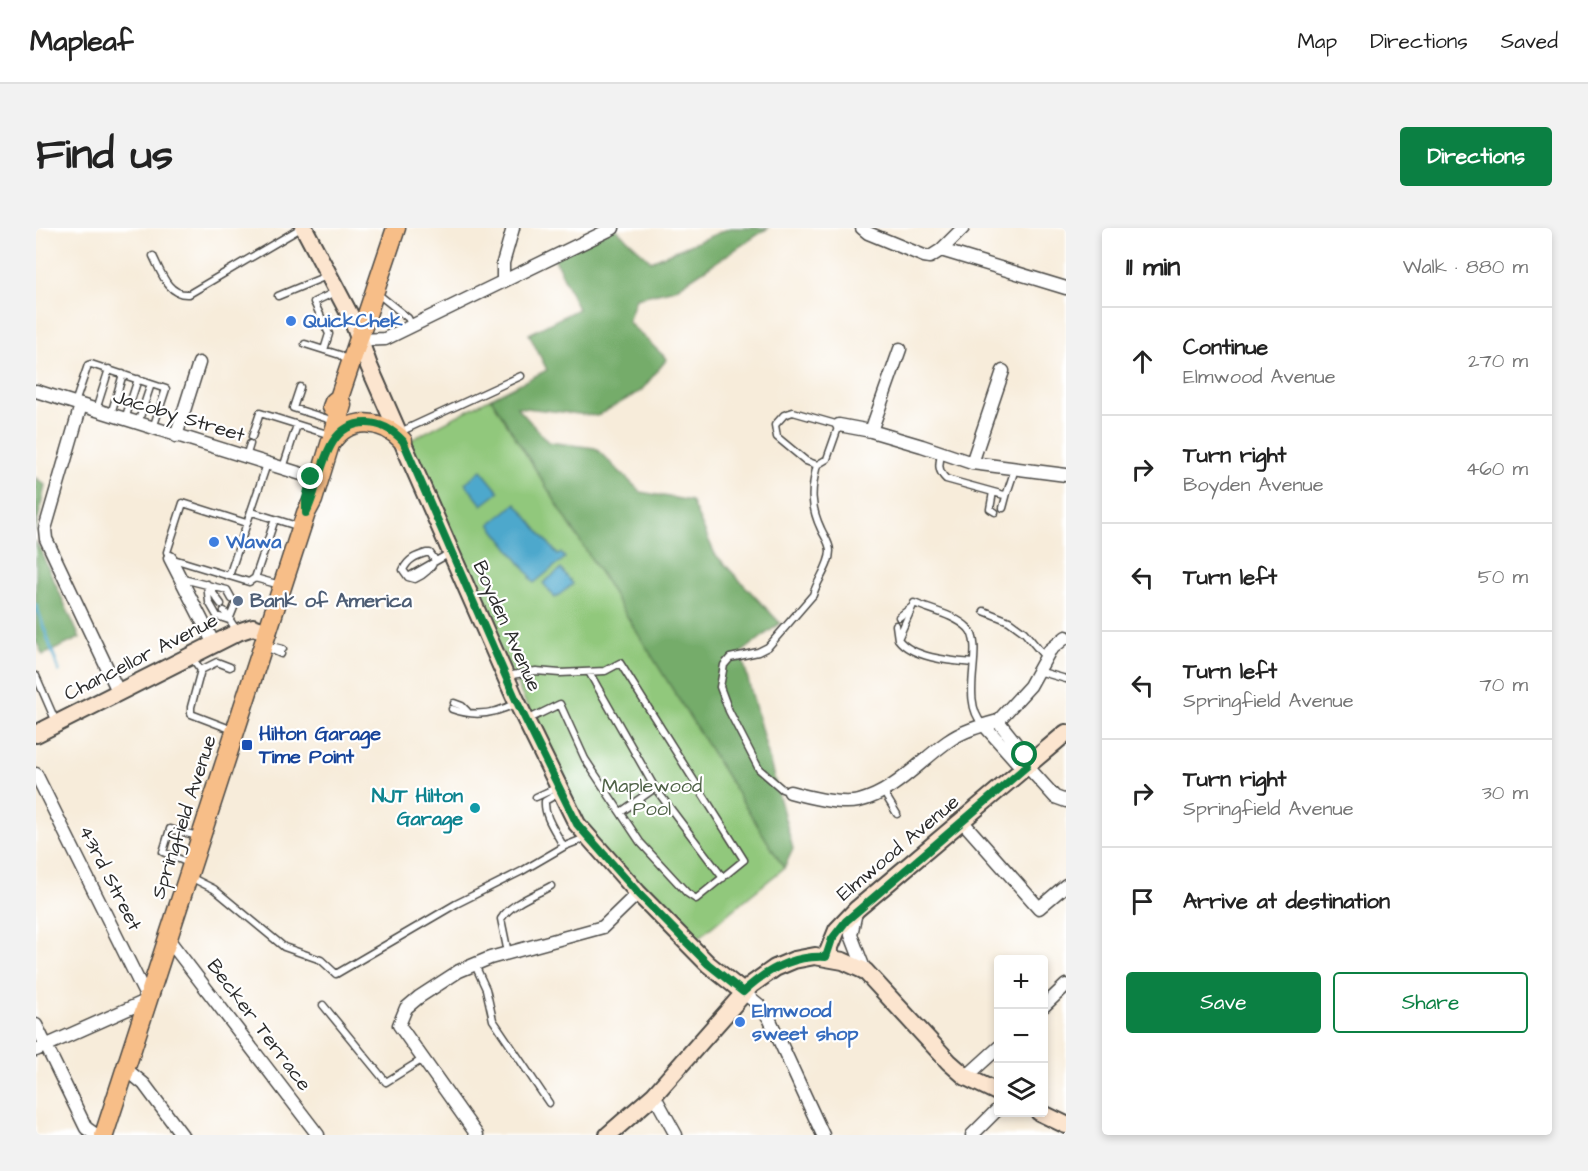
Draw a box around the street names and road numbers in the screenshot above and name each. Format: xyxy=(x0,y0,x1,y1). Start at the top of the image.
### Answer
street label: Jacoby Street xyxy=(109,383,248,450)
street label: Boyden Avenue xyxy=(465,556,548,696)
street label: Chancellor Avenue xyxy=(59,606,223,708)
street label: Springfield Avenue xyxy=(144,731,225,903)
street label: Elmwood Avenue xyxy=(831,788,966,908)
street label: 43rd Street xyxy=(71,821,149,935)
street label: Becker Terrace xyxy=(200,953,318,1097)

